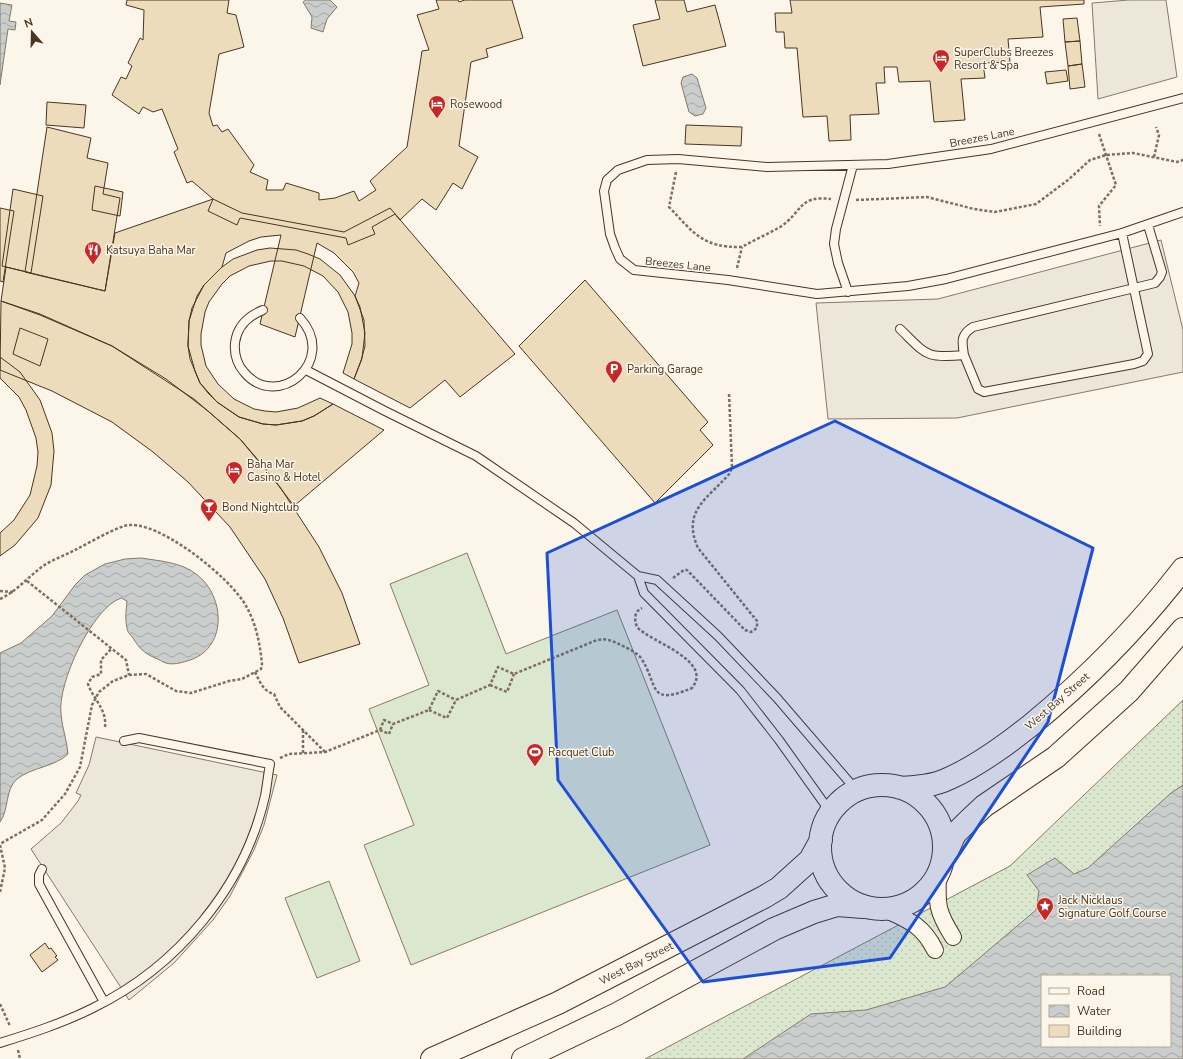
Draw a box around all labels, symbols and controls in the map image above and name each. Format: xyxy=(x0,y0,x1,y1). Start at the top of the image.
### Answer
north arrow xyxy=(12,12,52,52)
text: N xyxy=(22,15,35,32)
place label: SuperClubs Breezes Resort & Spa xyxy=(954,45,1054,73)
hotel icon: SuperClubs Breezes Resort & Spa xyxy=(931,48,951,73)
hotel icon: Rosewood xyxy=(427,94,447,119)
place label: Rosewood xyxy=(450,97,502,112)
street label: Breezes Lane xyxy=(948,124,1016,151)
restaurant icon: Katsuya Baha Mar xyxy=(83,240,103,265)
place label: Katsuya Baha Mar xyxy=(106,243,196,258)
street label: Breezes Lane xyxy=(644,254,712,275)
parking icon: Parking Garage xyxy=(604,359,624,384)
place label: Parking Garage xyxy=(627,362,703,377)
place label: Baha Mar Casino & Hotel xyxy=(247,457,322,485)
hotel icon: Baha Mar Casino & Hotel xyxy=(224,460,244,485)
bar icon: Bond Nightclub xyxy=(199,497,219,522)
place label: Bond Nightclub xyxy=(222,500,299,515)
street label: West Bay Street xyxy=(1022,669,1093,734)
sports icon: Racquet Club xyxy=(525,742,545,767)
place label: Racquet Club xyxy=(548,745,615,760)
place label: Jack Nicklaus Signature Golf Course xyxy=(1057,893,1167,921)
place icon: Jack Nicklaus Signature Golf Course xyxy=(1035,896,1055,921)
street label: West Bay Street xyxy=(597,938,676,989)
legend xyxy=(1041,975,1171,1047)
text: Road xyxy=(1077,983,1105,999)
text: Water xyxy=(1077,1003,1111,1019)
text: Building xyxy=(1077,1023,1122,1039)

